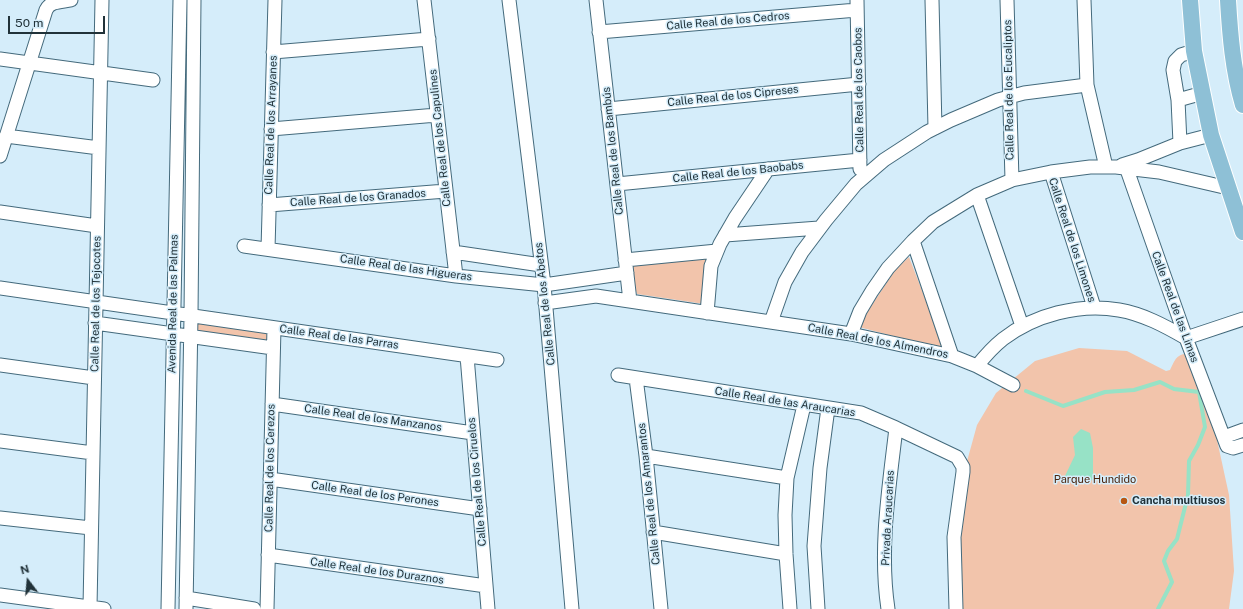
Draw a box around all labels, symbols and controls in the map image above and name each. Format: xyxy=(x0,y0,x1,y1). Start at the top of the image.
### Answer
scale bar xyxy=(10,8,107,34)
street label: Calle Real de los Cedros xyxy=(666,9,790,33)
text: 50 m xyxy=(15,16,43,30)
street label: Calle Real de los Eucaliptos xyxy=(1001,20,1017,160)
street label: Calle Real de los Caobos xyxy=(851,27,867,153)
street label: Calle Real de los Arrayanes xyxy=(262,55,280,195)
street label: Calle Real de los Capulines xyxy=(426,69,454,207)
street label: Calle Real de los Cipreses xyxy=(667,83,799,109)
street label: Calle Real de los Bambús xyxy=(600,86,626,216)
street label: Calle Real de los Baobabs xyxy=(672,159,804,185)
street label: Calle Real de los Limones xyxy=(1046,176,1098,304)
street label: Calle Real de los Granados xyxy=(290,187,426,209)
street label: Avenida Real de las Palmas xyxy=(165,234,181,374)
street label: Calle Real de los Tejocotes xyxy=(88,236,104,372)
street label: Calle Real de los Abetos xyxy=(532,242,558,366)
street label: Calle Real de las Limas xyxy=(1149,250,1201,364)
street label: Calle Real de las Higueras xyxy=(339,252,473,284)
street label: Calle Real de los Almendros xyxy=(807,321,949,361)
street label: Calle Real de las Parras xyxy=(279,322,399,352)
street label: Calle Real de las Araucarias xyxy=(714,384,856,420)
street label: Calle Real de los Manzanos xyxy=(303,402,443,434)
street label: Calle Real de los Cerezos xyxy=(262,404,278,532)
street label: Calle Real de los Ciruelos xyxy=(465,417,489,547)
street label: Calle Real de los Amarantos xyxy=(635,422,663,566)
street label: Privada Araucarias xyxy=(879,470,897,566)
park label: Parque Hundido xyxy=(1054,473,1136,487)
street label: Calle Real de los Perones xyxy=(310,478,440,510)
place label: Cancha multiusos xyxy=(1132,494,1225,508)
marker: Cancha multiusos xyxy=(1119,496,1129,506)
street label: Calle Real de los Duraznos xyxy=(309,555,445,587)
north arrow xyxy=(8,561,48,601)
text: N xyxy=(19,563,30,576)

